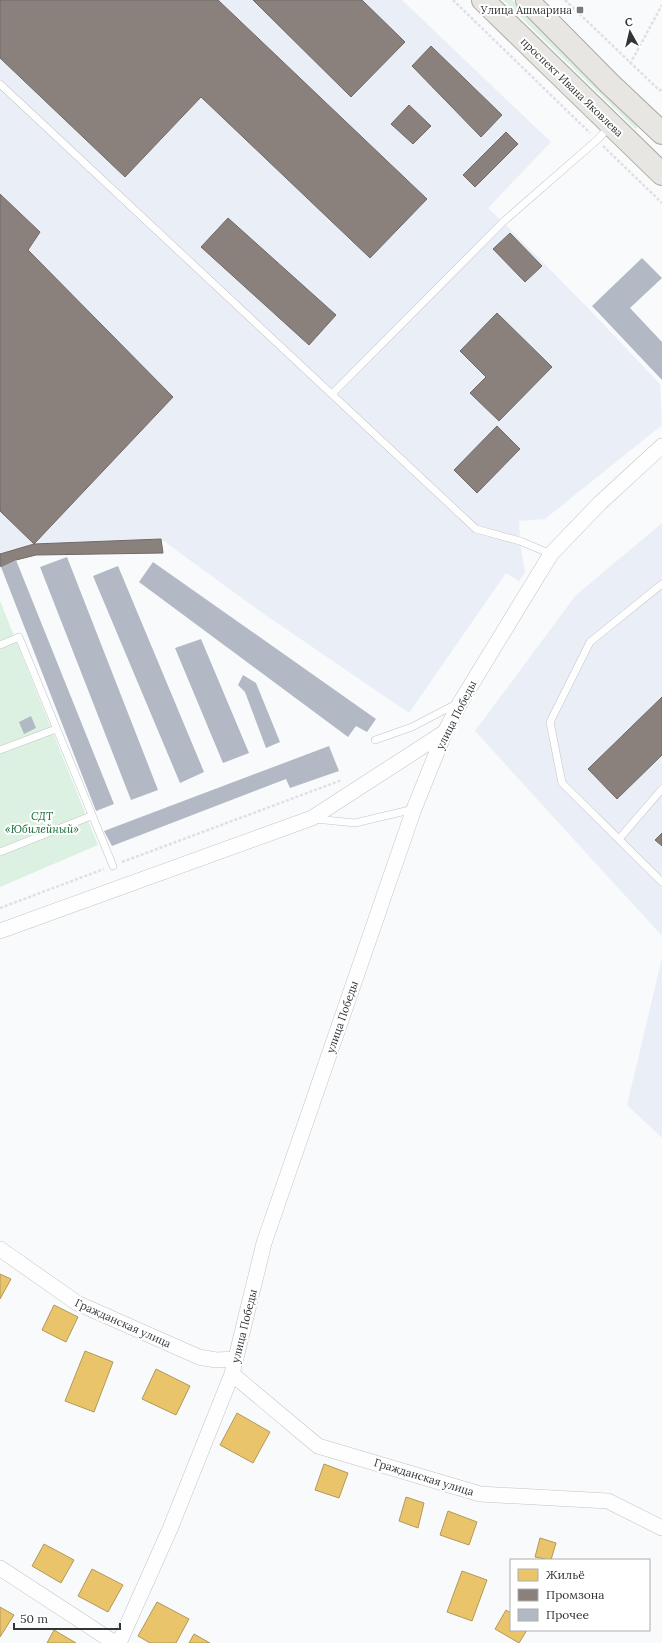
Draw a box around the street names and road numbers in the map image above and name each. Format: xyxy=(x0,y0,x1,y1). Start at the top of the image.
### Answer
street label: проспект Ивана Яковлева xyxy=(518,34,626,140)
street label: улица Победы xyxy=(433,678,479,752)
street label: улица Победы xyxy=(323,979,361,1055)
street label: улица Победы xyxy=(228,1288,260,1364)
street label: Гражданская улица xyxy=(73,1296,174,1351)
street label: Гражданская улица xyxy=(372,1455,476,1499)

